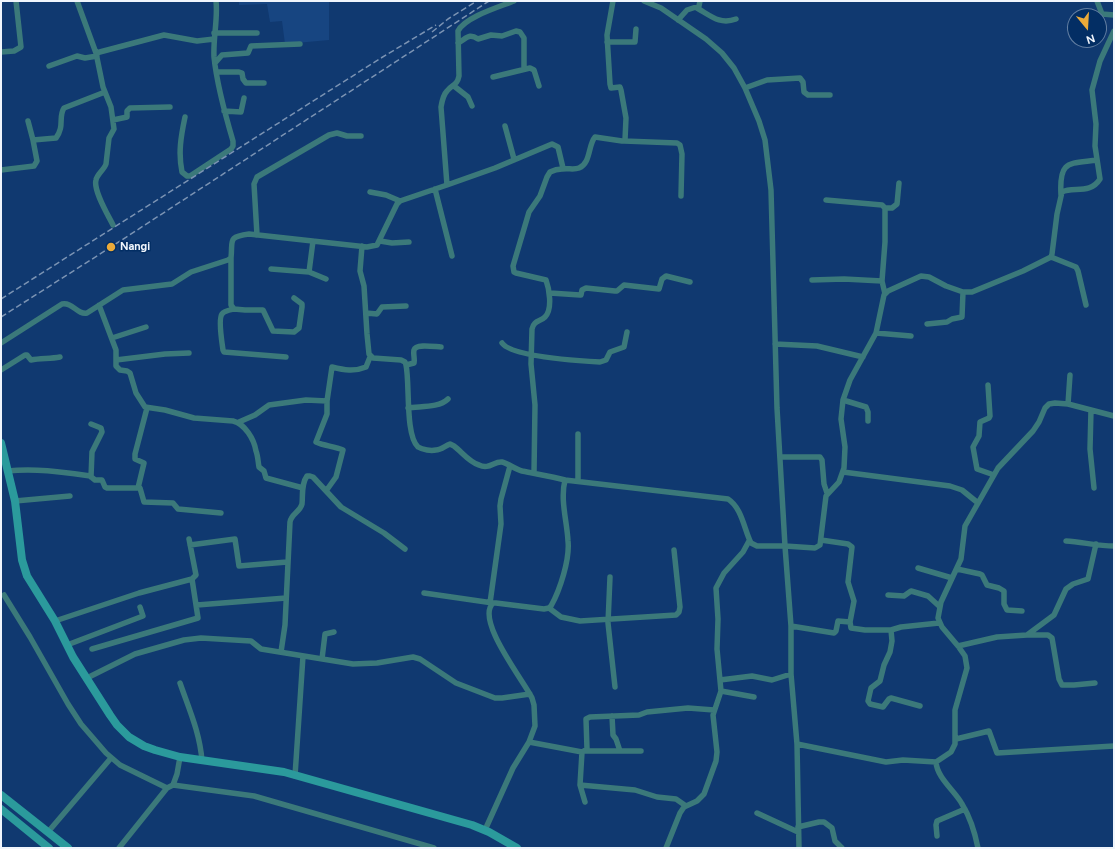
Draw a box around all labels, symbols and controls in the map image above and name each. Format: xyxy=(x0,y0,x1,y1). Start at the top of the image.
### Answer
north arrow xyxy=(1067,8,1107,48)
text: N xyxy=(1085,31,1097,46)
place label: Nangi xyxy=(120,240,150,254)
marker: Nangi xyxy=(105,241,117,253)

